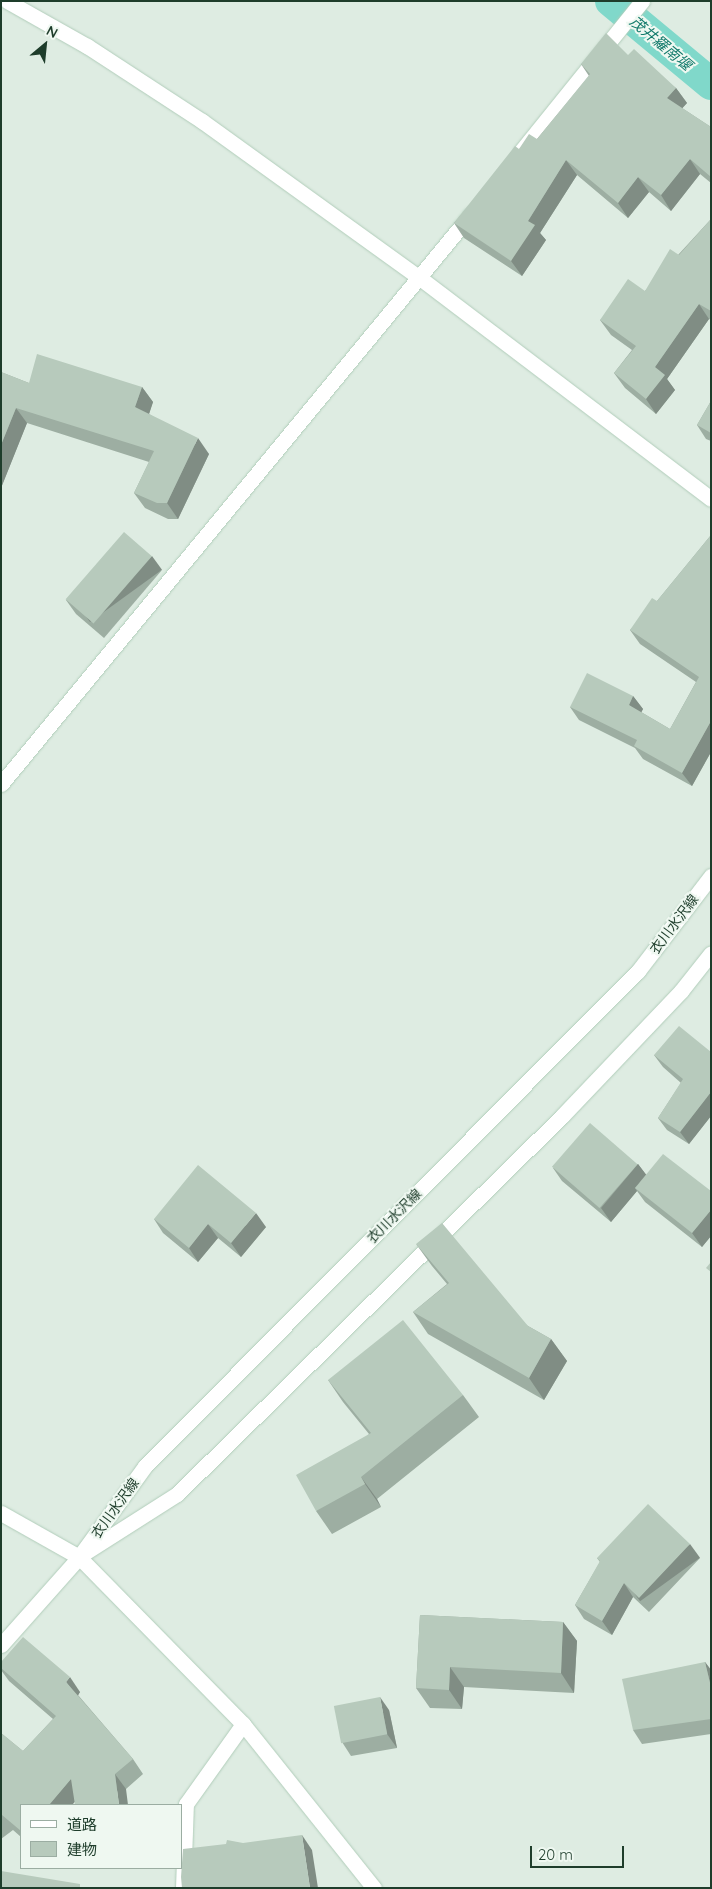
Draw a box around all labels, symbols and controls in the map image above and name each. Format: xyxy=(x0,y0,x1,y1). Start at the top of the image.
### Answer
water label: 茂井羅南堰 xyxy=(626,12,696,74)
north arrow xyxy=(20,20,70,70)
text: N xyxy=(43,21,61,42)
street label: 衣川水沢線 xyxy=(646,891,702,957)
street label: 衣川水沢線 xyxy=(363,1185,425,1247)
street label: 衣川水沢線 xyxy=(88,1475,142,1541)
legend xyxy=(20,1804,182,1869)
text: 道路 xyxy=(67,1815,97,1834)
scale bar xyxy=(532,1836,626,1868)
text: 建物 xyxy=(67,1840,97,1859)
text: 20 m xyxy=(538,1845,573,1864)

